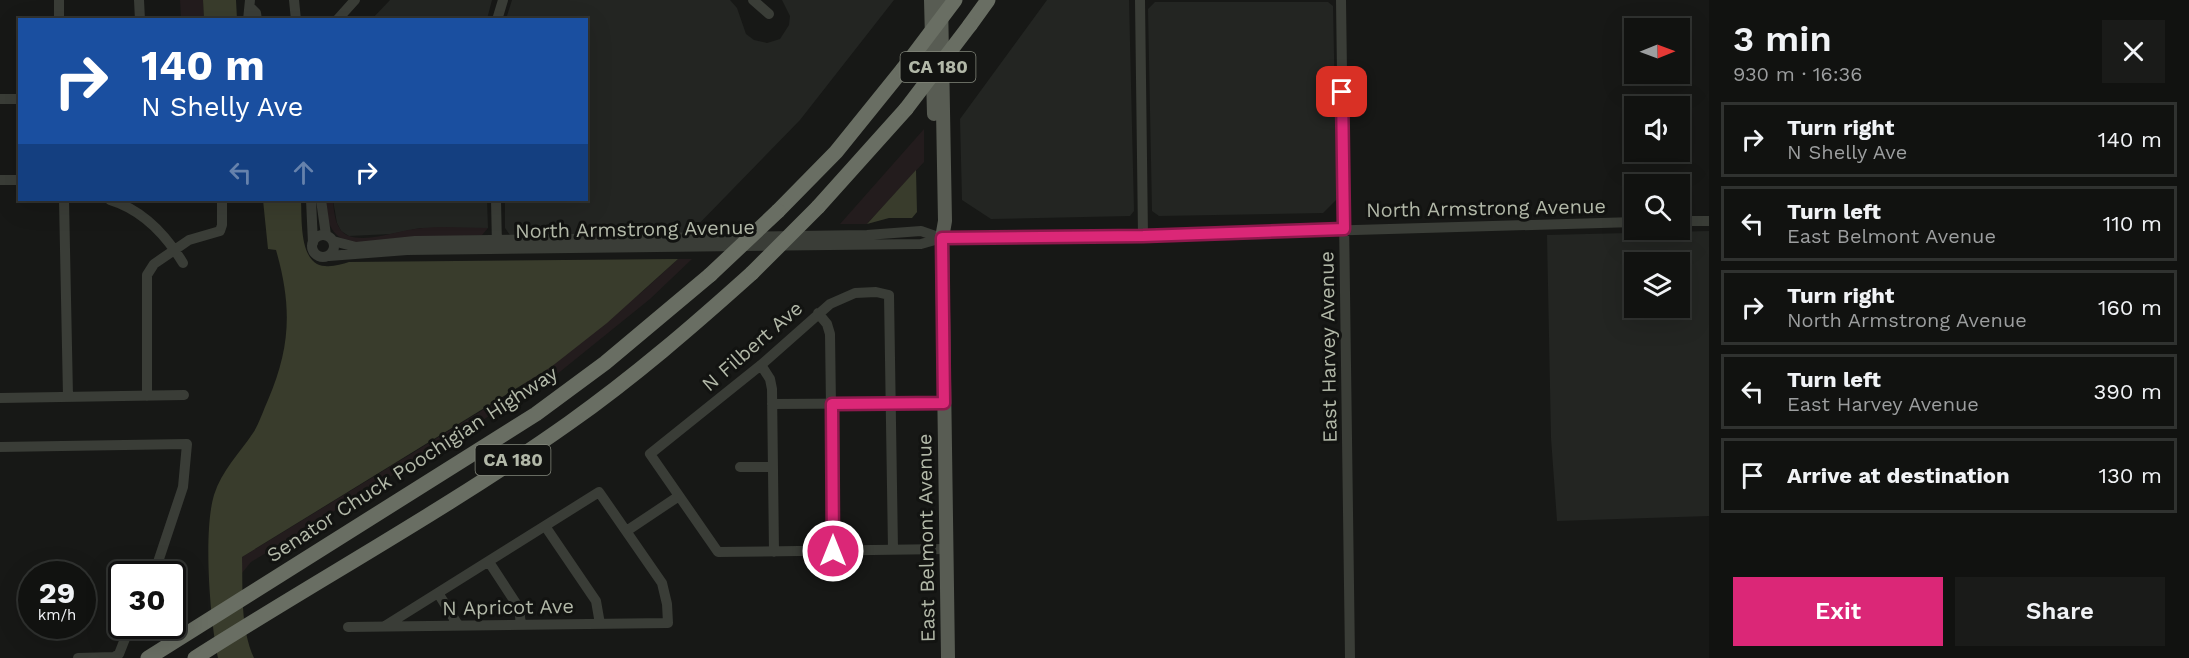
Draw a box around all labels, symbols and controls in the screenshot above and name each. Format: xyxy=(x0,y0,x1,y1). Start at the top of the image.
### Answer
north arrow xyxy=(1624,18,1690,84)
map controls xyxy=(1624,18,1690,318)
text: 3 min xyxy=(1733,18,1832,60)
button: close xyxy=(2102,20,2165,83)
text: 140 m xyxy=(141,41,265,90)
icon: right xyxy=(42,42,120,120)
road number: CA 180 xyxy=(900,52,976,82)
text: 930 m · 16:36 xyxy=(1733,62,1862,86)
pin xyxy=(1316,66,1367,117)
icon: arrive xyxy=(1325,75,1358,108)
text: N Shelly Ave xyxy=(141,91,303,123)
button: sound xyxy=(1624,96,1690,162)
text: Turn right xyxy=(1787,115,1894,140)
icon: right xyxy=(1736,123,1769,156)
text: 140 m xyxy=(2098,127,2162,152)
text: N Shelly Ave xyxy=(1787,140,1907,164)
icon: left xyxy=(224,156,257,189)
icon: ahead xyxy=(287,156,320,189)
icon: right xyxy=(350,156,383,189)
button: search xyxy=(1624,174,1690,240)
street label: North Armstrong Avenue xyxy=(1366,194,1606,222)
text: Turn left xyxy=(1787,199,1881,224)
icon: left xyxy=(1736,207,1769,240)
text: 110 m xyxy=(2103,211,2162,236)
street label: North Armstrong Avenue xyxy=(515,215,755,243)
text: East Belmont Avenue xyxy=(1787,224,1996,248)
street label: East Harvey Avenue xyxy=(1314,251,1342,443)
button: layers xyxy=(1624,252,1690,318)
text: Turn right xyxy=(1787,283,1894,308)
icon: right xyxy=(1736,291,1769,324)
text: 160 m xyxy=(2098,295,2162,320)
street label: N Filbert Ave xyxy=(697,296,807,396)
text: North Armstrong Avenue xyxy=(1787,308,2027,332)
street label: Senator Chuck Poochigian Highway xyxy=(262,361,562,567)
text: Turn left xyxy=(1787,367,1881,392)
icon: left xyxy=(1736,375,1769,408)
text: 390 m xyxy=(2093,379,2162,404)
text: East Harvey Avenue xyxy=(1787,392,1979,416)
street label: East Belmont Avenue xyxy=(912,433,940,643)
road number: CA 180 xyxy=(476,445,550,475)
icon: arrive xyxy=(1736,459,1769,492)
text: Arrive at destination xyxy=(1787,463,2010,488)
text: 130 m xyxy=(2098,463,2162,488)
position arrow xyxy=(801,519,865,583)
speed limit sign: 30 xyxy=(108,561,186,639)
text: 29 xyxy=(39,575,75,610)
button: Exit xyxy=(1733,577,1943,646)
button: Share xyxy=(1955,577,2165,646)
street label: N Apricot Ave xyxy=(442,594,574,620)
text: km/h xyxy=(38,606,76,624)

